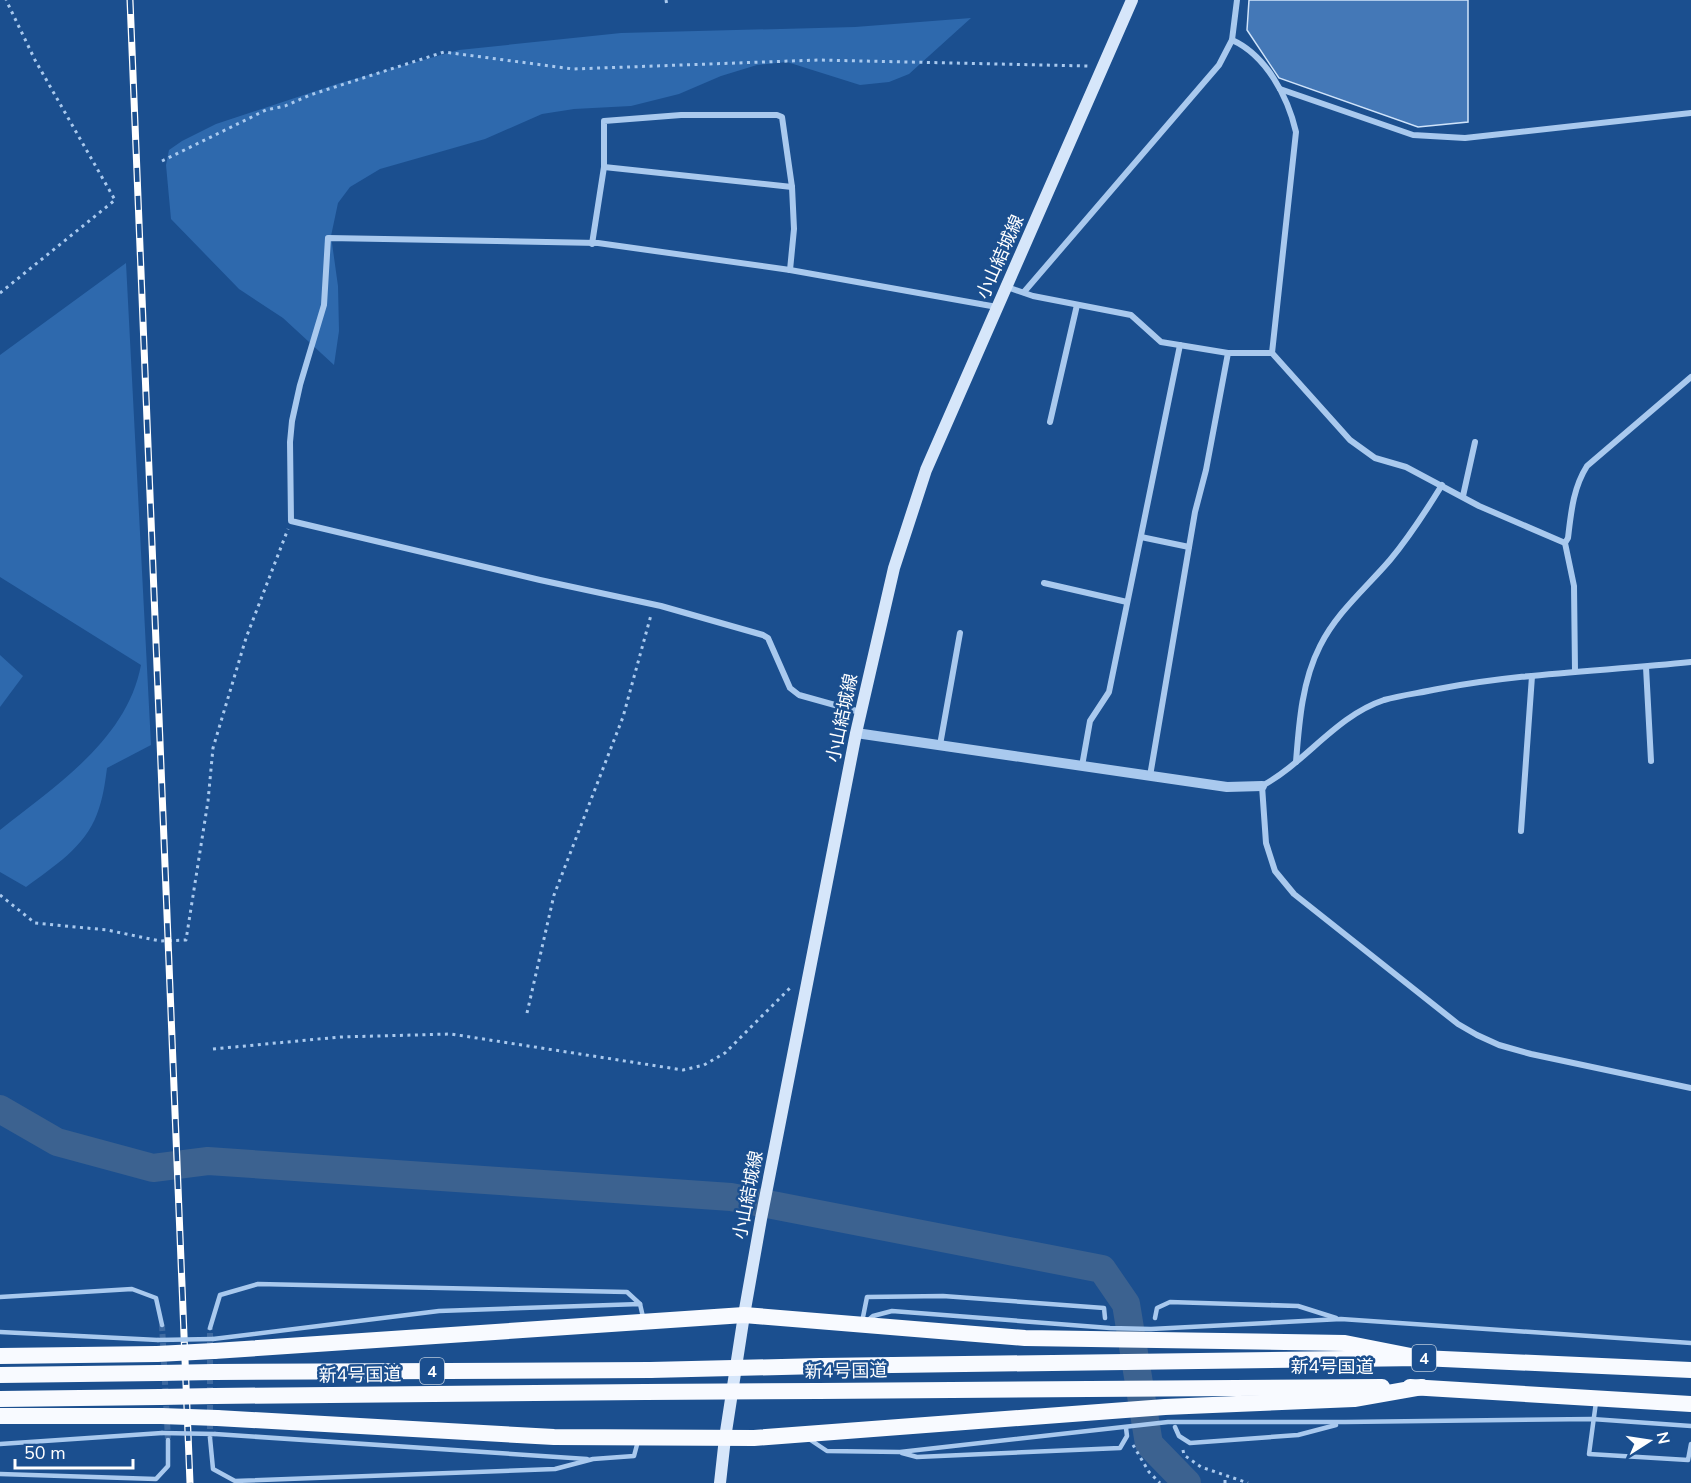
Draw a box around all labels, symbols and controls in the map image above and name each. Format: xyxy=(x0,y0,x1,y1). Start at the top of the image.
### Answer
street label: 小山結城線 xyxy=(971,211,1029,303)
street label: 小山結城線 xyxy=(821,671,863,765)
street label: 小山結城線 xyxy=(728,1149,768,1241)
road number: 4 xyxy=(1412,1345,1436,1371)
street label: 新4号国道 xyxy=(1291,1355,1373,1379)
road number: 4 xyxy=(420,1358,444,1384)
street label: 新4号国道 xyxy=(804,1358,888,1384)
street label: 新4号国道 xyxy=(318,1362,402,1388)
north arrow xyxy=(1619,1411,1679,1471)
text: N xyxy=(1651,1430,1675,1446)
scale bar xyxy=(15,1432,134,1470)
text: 50 m xyxy=(24,1441,66,1465)

